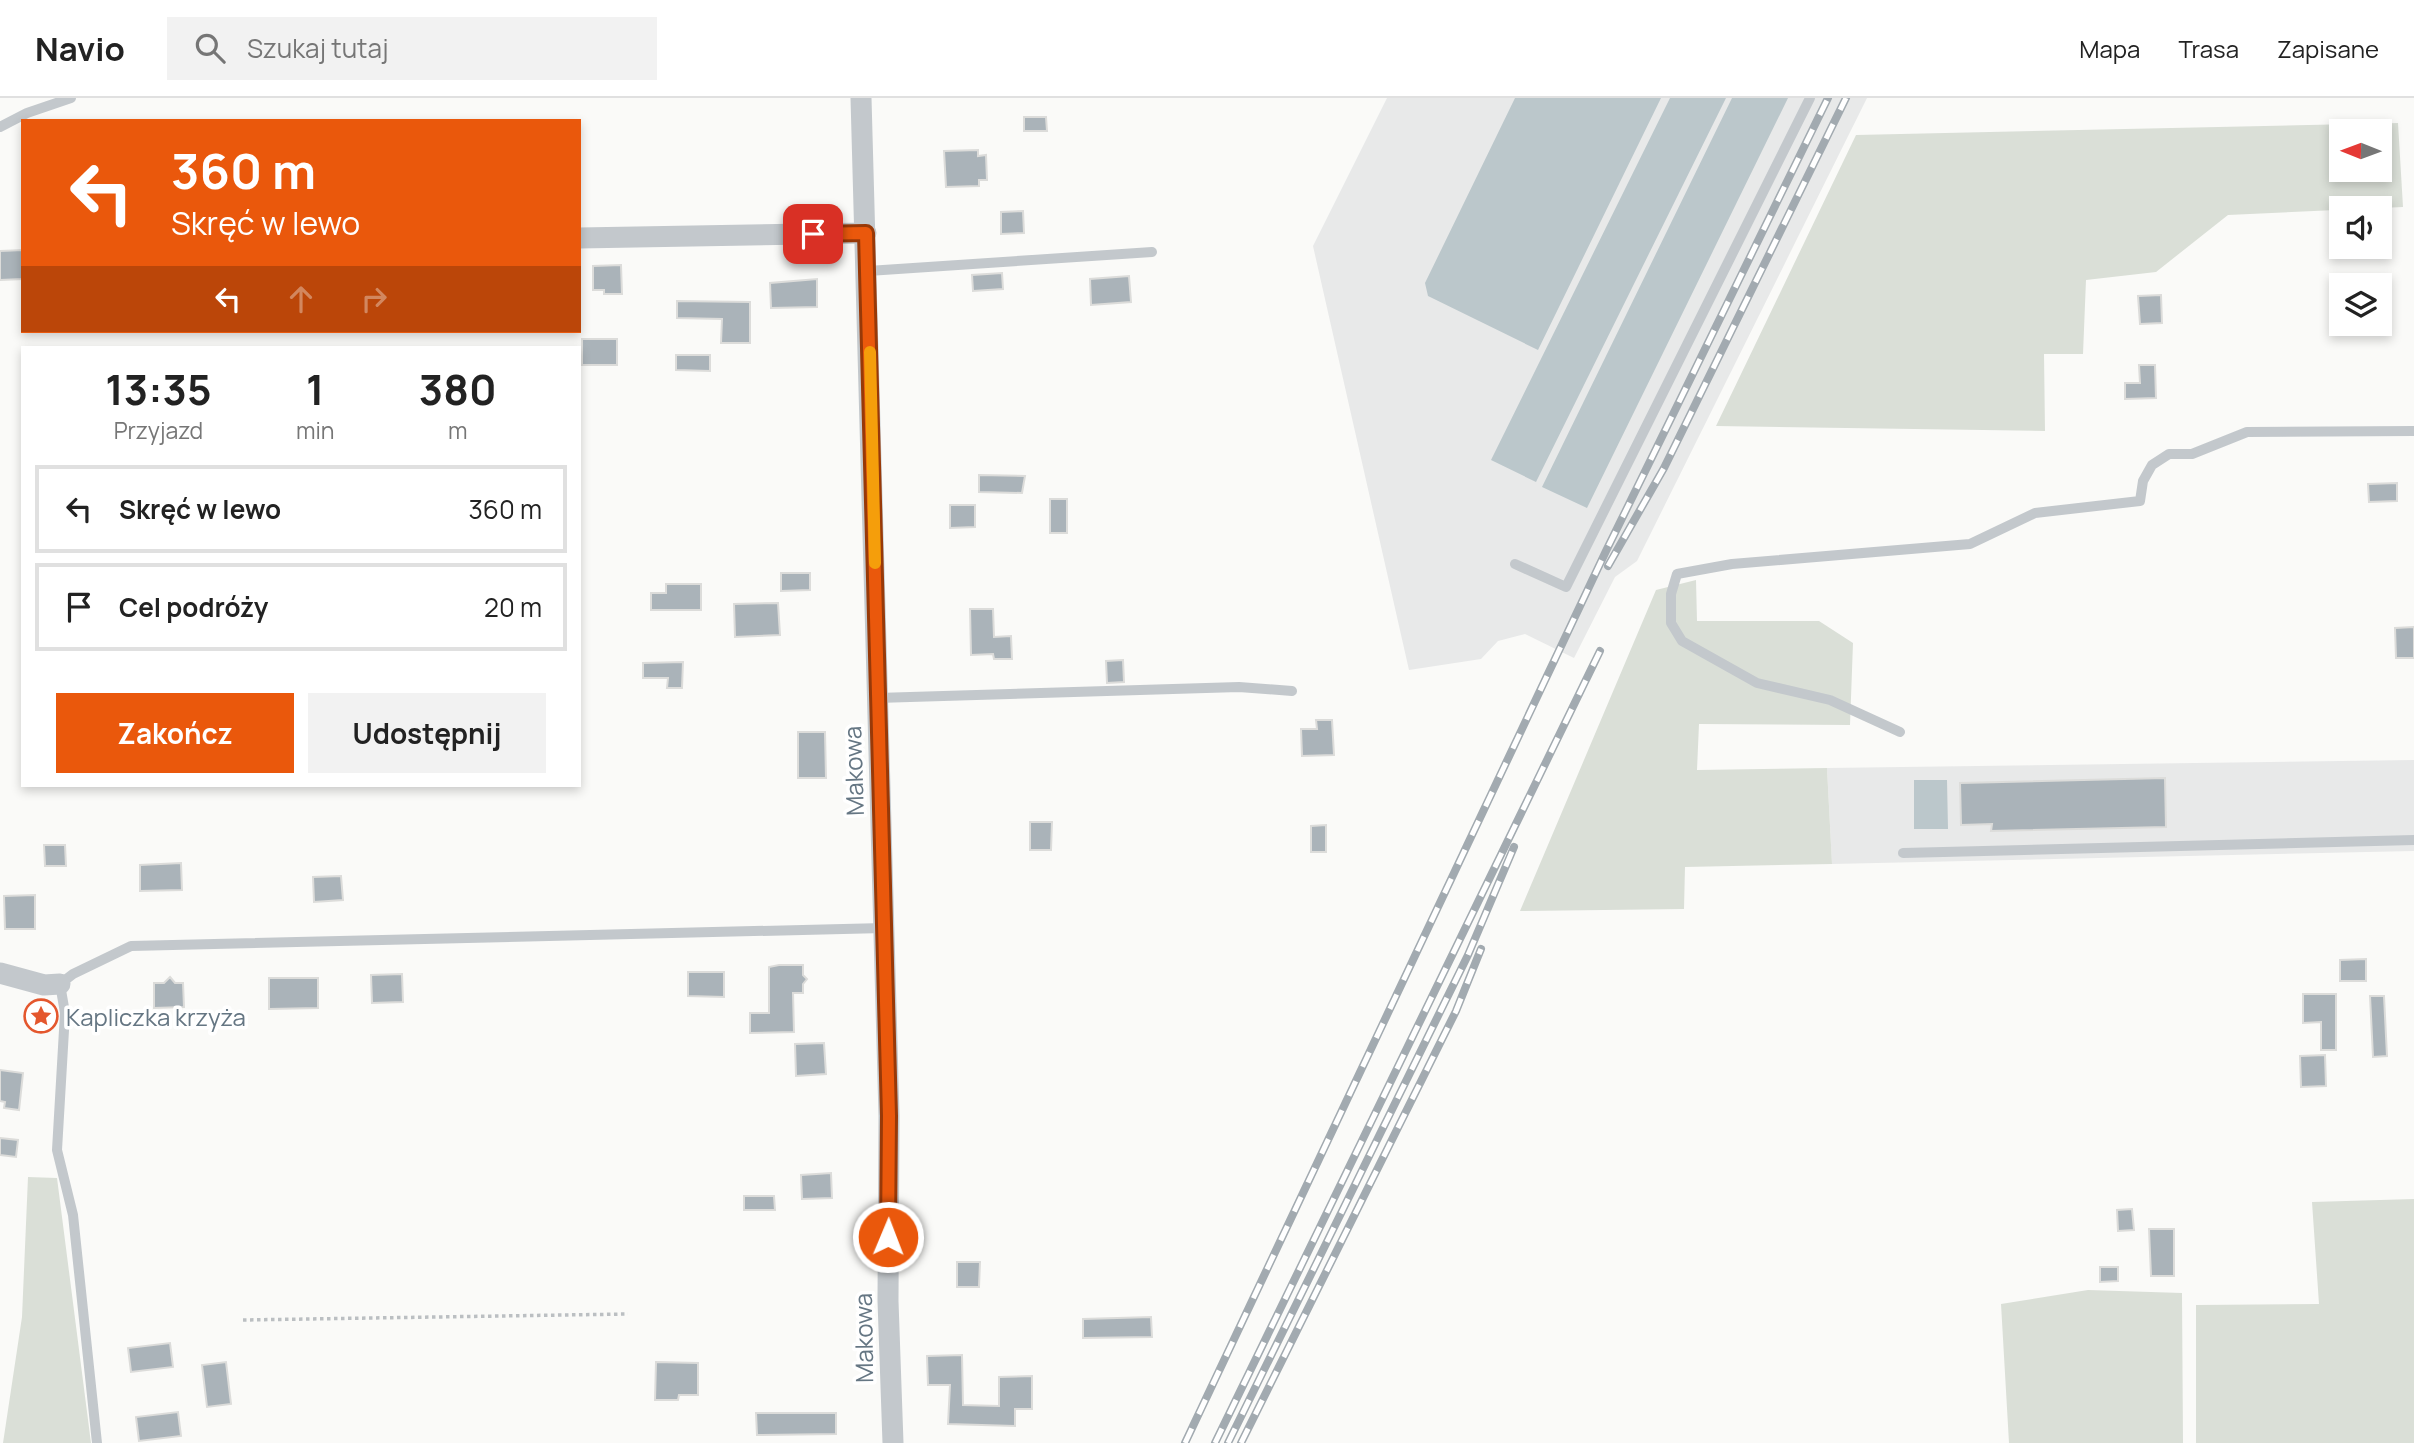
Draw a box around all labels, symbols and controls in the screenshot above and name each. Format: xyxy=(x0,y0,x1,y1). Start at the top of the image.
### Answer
search box xyxy=(167,17,657,80)
text: Navio xyxy=(35,26,125,71)
icon: search xyxy=(191,29,229,67)
text: Szukaj tutaj xyxy=(247,30,388,66)
text: Mapa xyxy=(2079,32,2140,65)
text: Trasa xyxy=(2178,32,2239,65)
text: Zapisane xyxy=(2277,32,2379,65)
north arrow xyxy=(2329,119,2392,182)
map controls xyxy=(2329,119,2392,336)
text: 360 m xyxy=(171,137,316,204)
icon: left xyxy=(56,147,147,238)
button: sound xyxy=(2329,196,2392,259)
text: Skręć w lewo xyxy=(171,201,360,245)
pin xyxy=(783,204,843,264)
icon: arrive xyxy=(794,215,832,253)
button: layers xyxy=(2329,273,2392,336)
icon: left xyxy=(209,280,247,318)
icon: ahead xyxy=(282,280,320,318)
icon: right xyxy=(355,280,393,318)
text: 13:35 xyxy=(105,360,212,418)
text: 1 xyxy=(306,360,324,418)
text: 380 xyxy=(419,360,497,418)
text: Przyjazd xyxy=(114,414,203,446)
text: min xyxy=(296,414,334,446)
text: m xyxy=(448,414,467,446)
icon: left xyxy=(60,490,98,528)
text: Skręć w lewo xyxy=(119,491,281,527)
text: 360 m xyxy=(468,491,542,527)
icon: arrive xyxy=(60,588,98,626)
text: Cel podróży xyxy=(119,589,268,625)
text: 20 m xyxy=(484,589,542,625)
button: Zakończ xyxy=(56,693,294,773)
button: Udostępnij xyxy=(308,693,546,773)
street label: Makowa xyxy=(835,725,871,817)
place icon: Kapliczka krzyża xyxy=(22,997,60,1035)
place label: Kapliczka krzyża xyxy=(66,1000,246,1033)
position arrow xyxy=(851,1200,925,1274)
street label: Makowa xyxy=(846,1293,880,1383)

